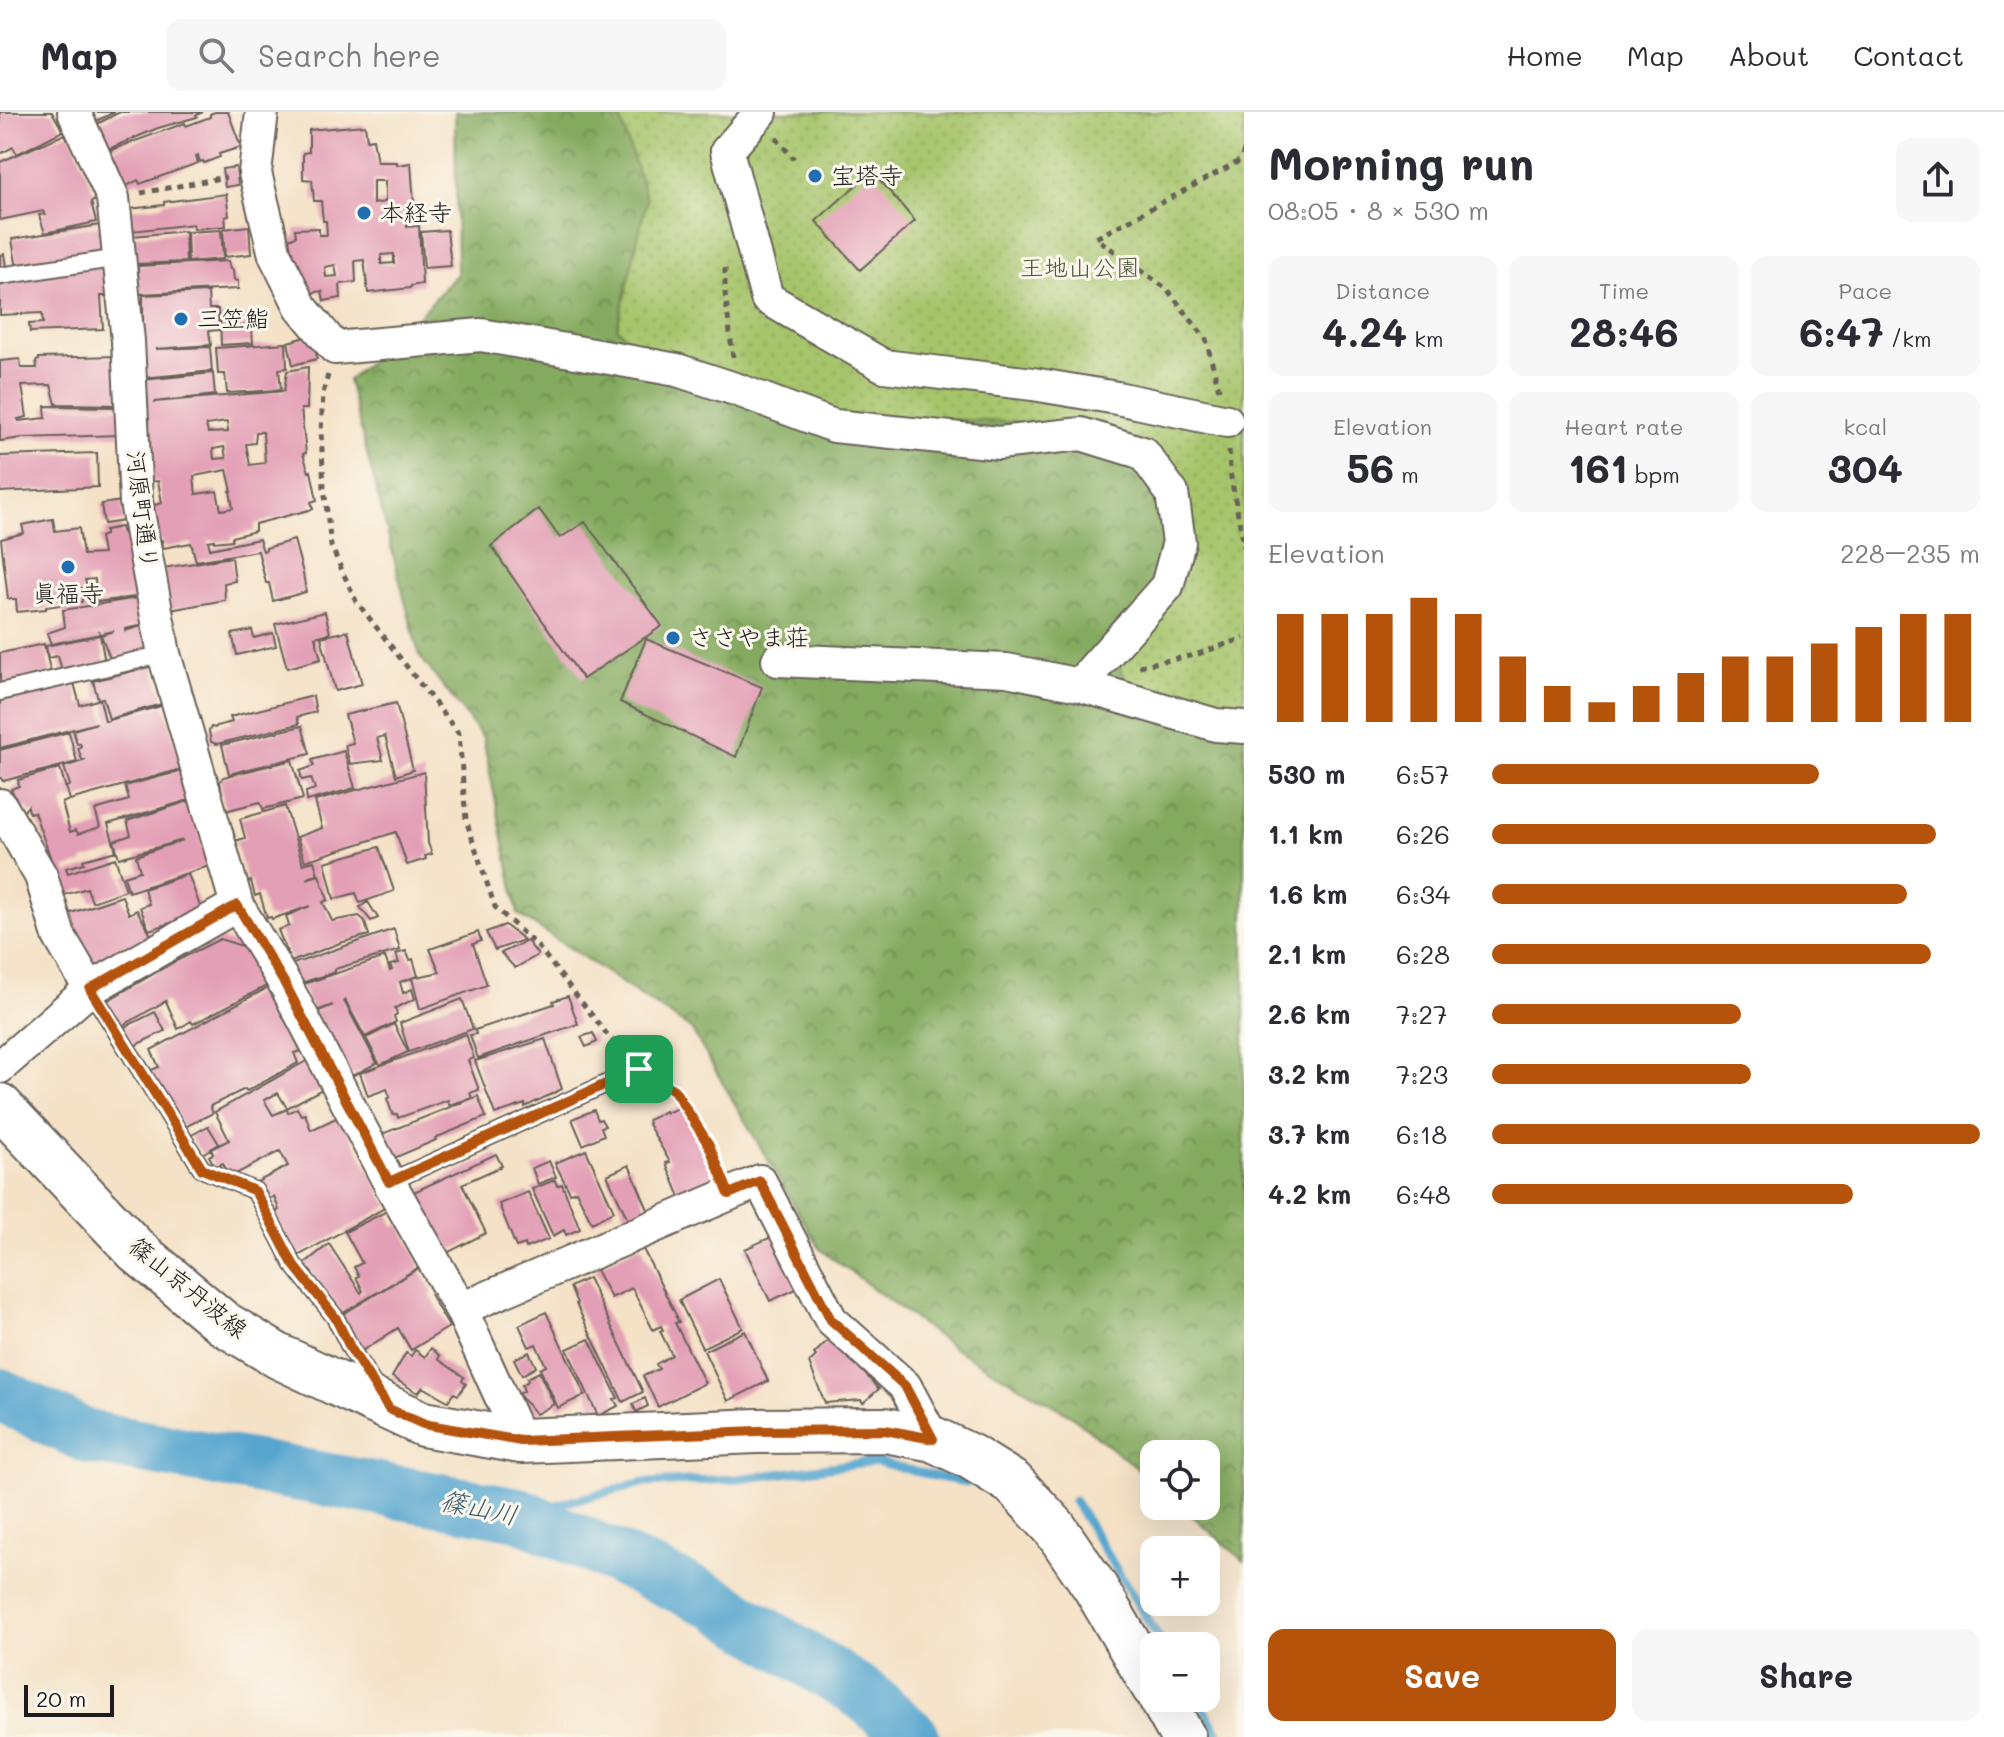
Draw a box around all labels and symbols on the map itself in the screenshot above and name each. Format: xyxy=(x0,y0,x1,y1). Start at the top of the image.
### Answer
place label: 宝塔寺 xyxy=(831,159,903,190)
marker: 宝塔寺 xyxy=(806,167,824,185)
place label: 本経寺 xyxy=(380,196,452,227)
marker: 本経寺 xyxy=(355,204,373,222)
park label: 王地山公園 xyxy=(1020,251,1140,282)
place label: 三笠鮨 xyxy=(197,302,269,333)
marker: 三笠鮨 xyxy=(172,310,190,328)
street label: 河原町通り xyxy=(121,448,166,571)
marker: 眞福寺 xyxy=(59,558,77,576)
place label: 眞福寺 xyxy=(32,577,104,608)
place label: ささやま荘 xyxy=(689,621,809,652)
marker: ささやま荘 xyxy=(664,629,682,647)
pin xyxy=(605,1035,673,1103)
street label: 篠山京丹波線 xyxy=(123,1229,255,1344)
water label: 篠山川 xyxy=(438,1482,521,1532)
scale bar xyxy=(24,1681,114,1717)

